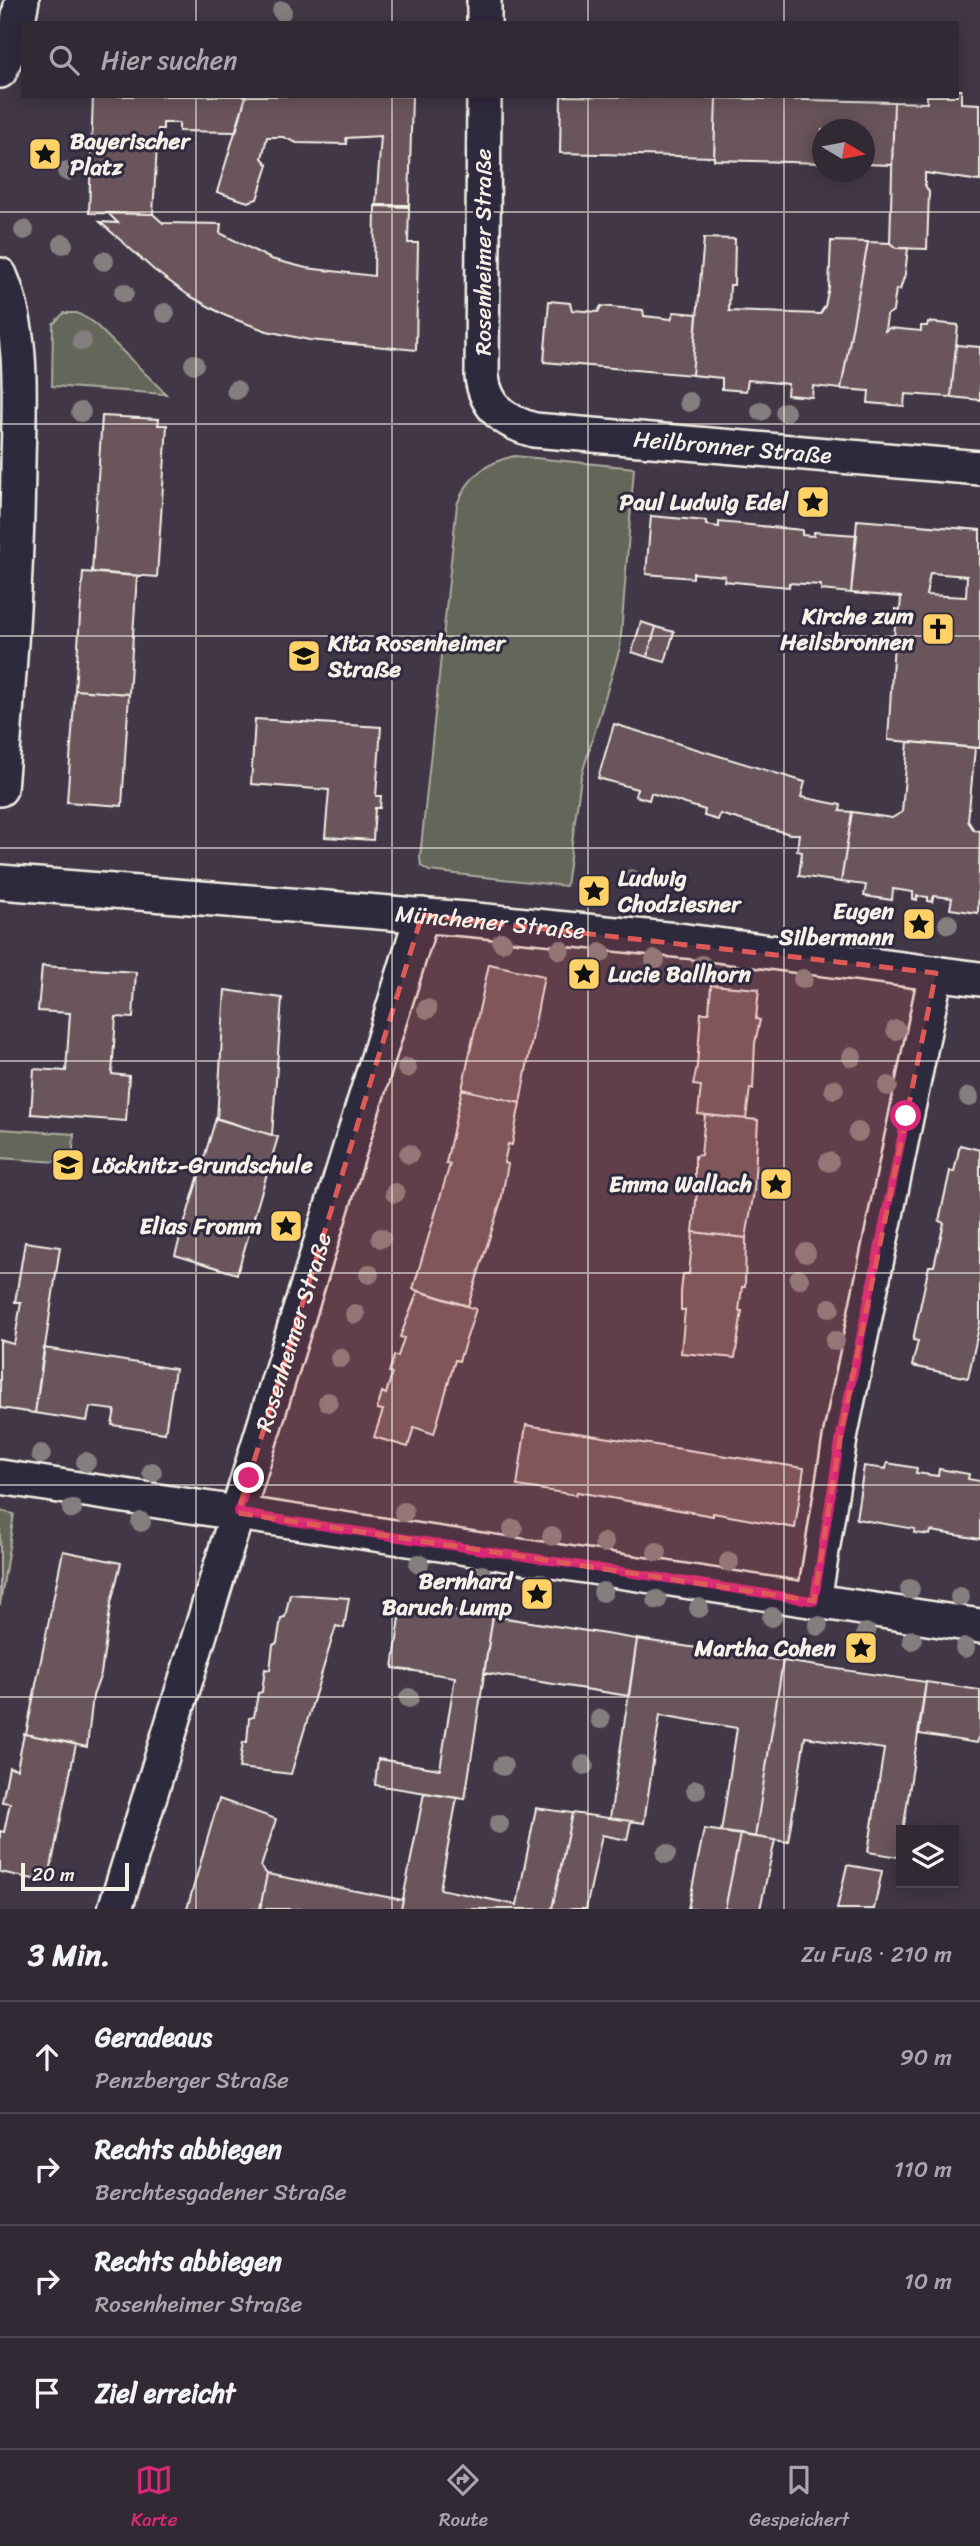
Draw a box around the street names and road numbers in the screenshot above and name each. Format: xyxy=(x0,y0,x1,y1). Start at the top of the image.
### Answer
street label: Rosenheimer Straße xyxy=(463,148,504,356)
street label: Heilbronner Straße xyxy=(632,418,833,476)
street label: Münchener Straße xyxy=(394,893,588,951)
street label: Rosenheimer Straße xyxy=(243,1227,343,1437)

